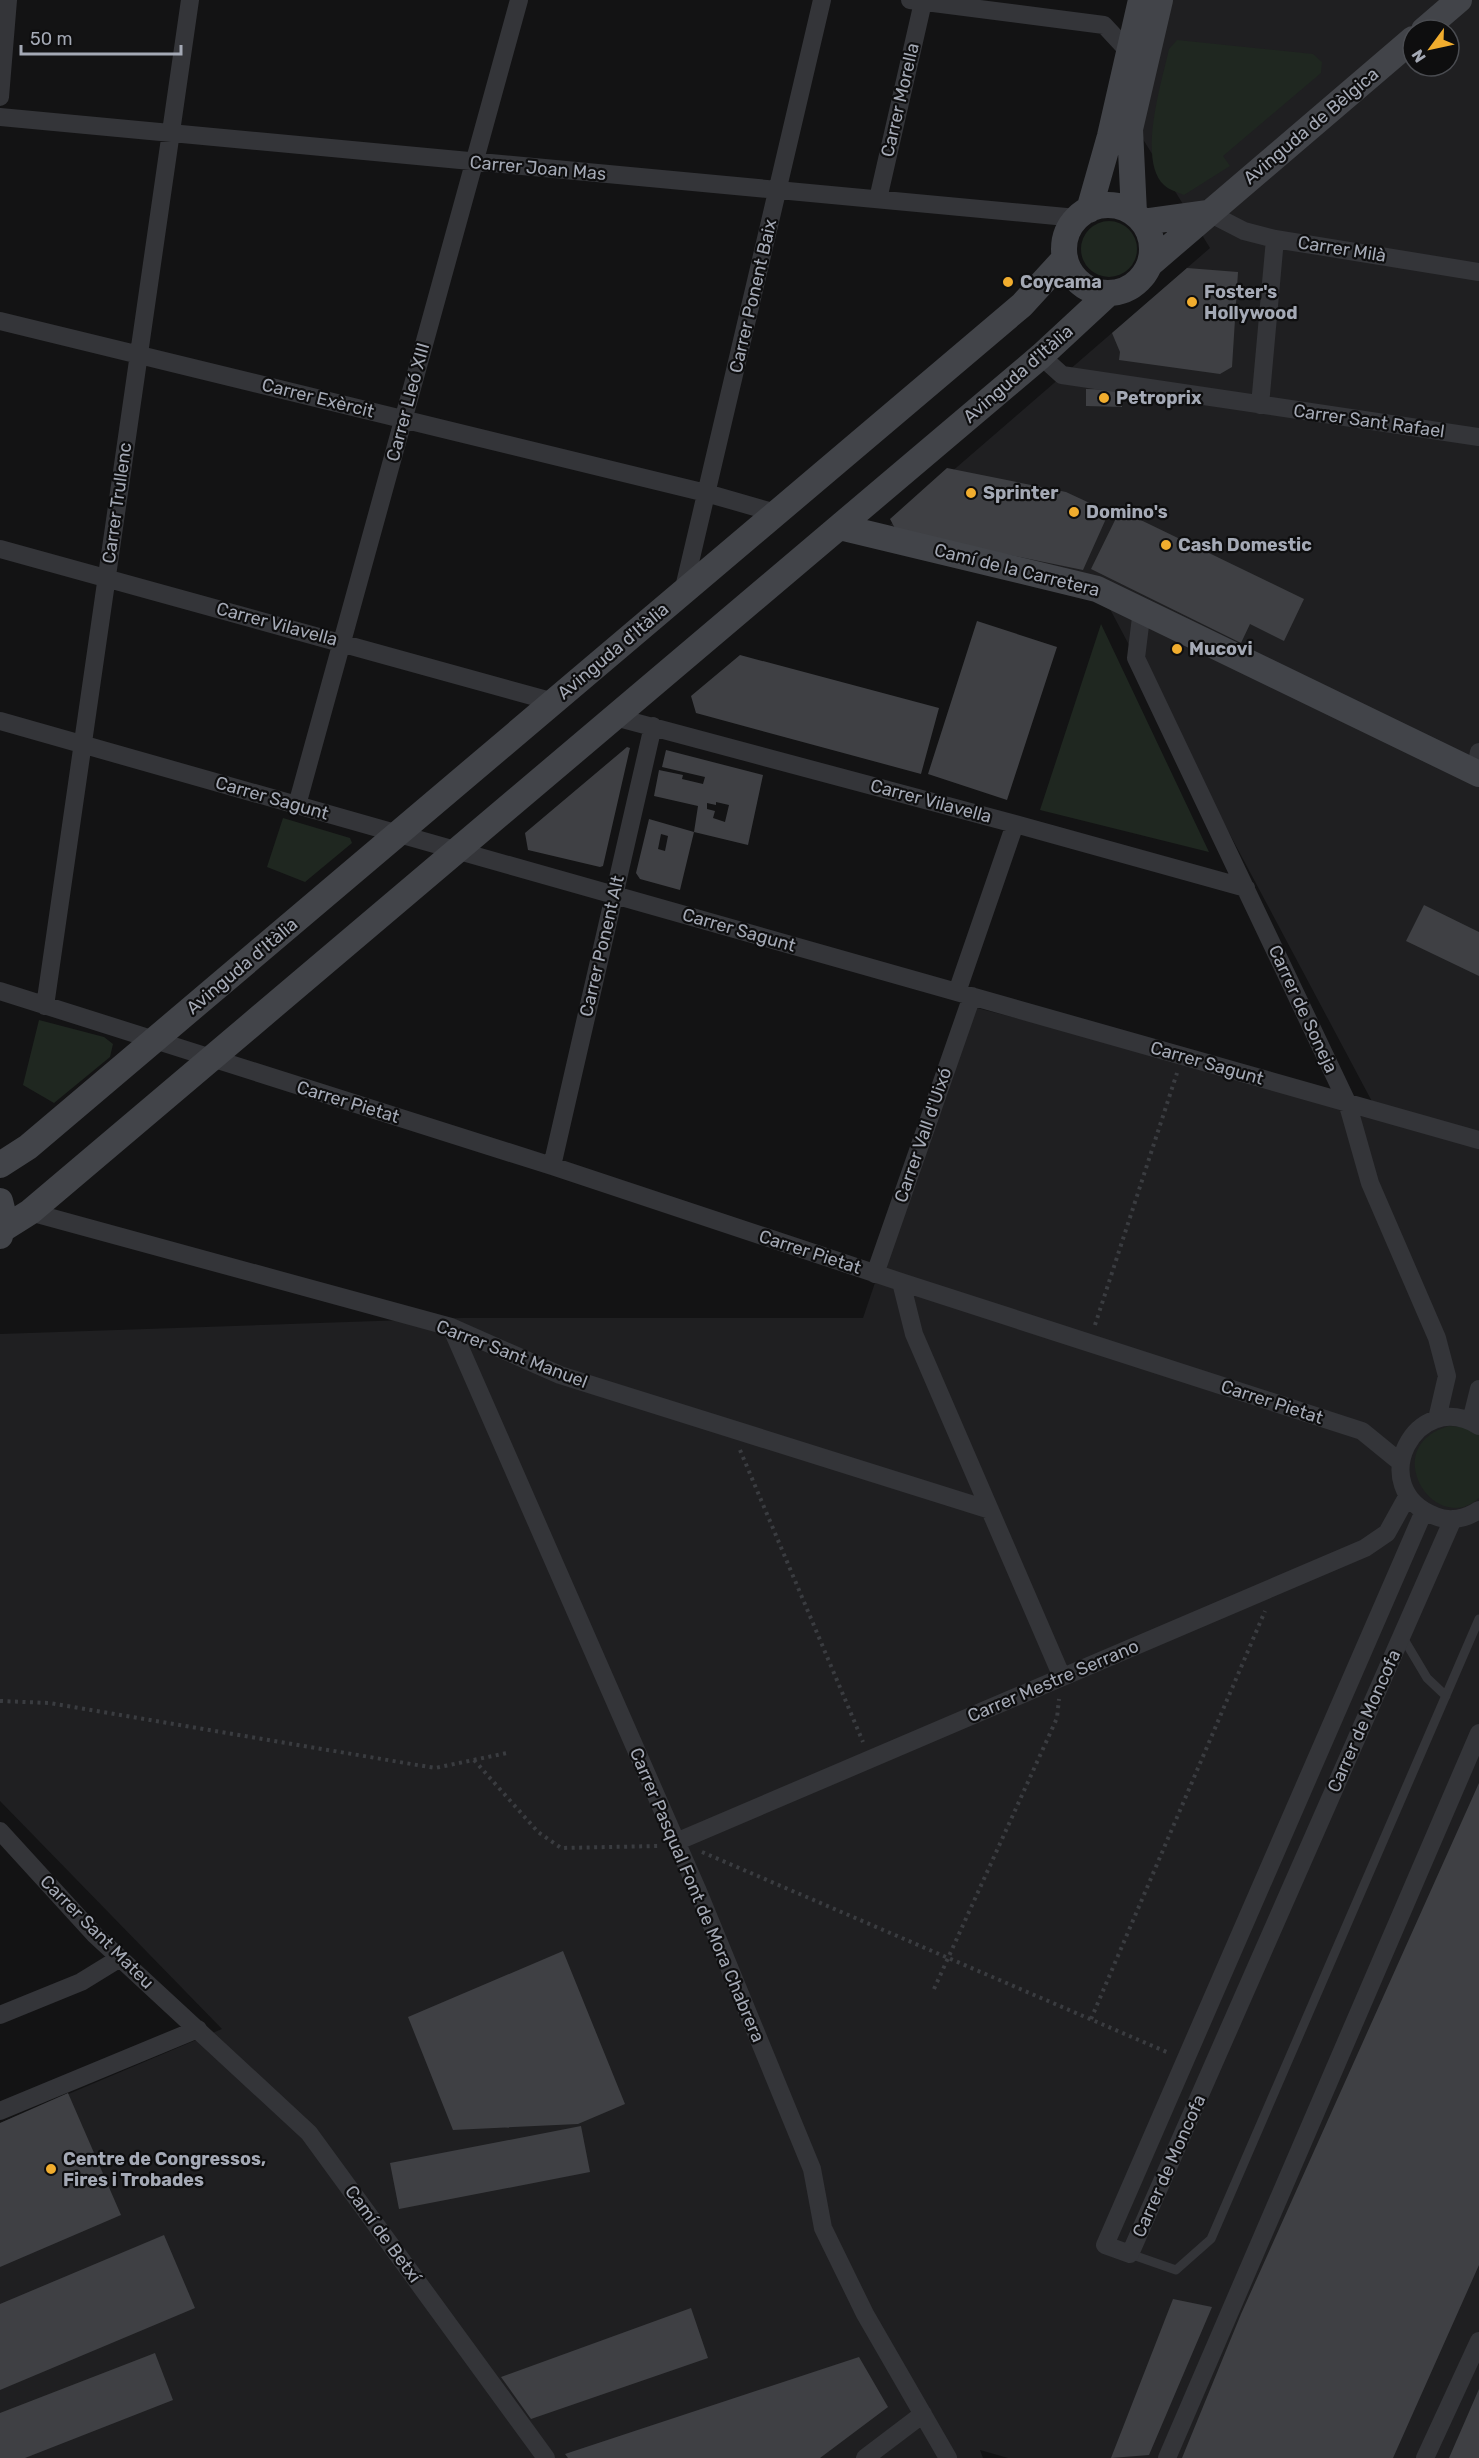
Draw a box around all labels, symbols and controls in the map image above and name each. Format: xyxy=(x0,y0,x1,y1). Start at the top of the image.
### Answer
scale bar xyxy=(21,18,182,56)
north arrow xyxy=(1401,18,1461,78)
text: 50 m xyxy=(30,28,73,50)
street label: Carrer Morella xyxy=(876,41,924,159)
text: N xyxy=(1408,46,1430,66)
street label: Avinguda de Bèlgica xyxy=(1239,63,1383,189)
street label: Carrer Joan Mas xyxy=(469,151,607,185)
street label: Carrer Ponent Baix xyxy=(725,217,781,375)
street label: Carrer Milà xyxy=(1296,231,1388,267)
place label: Coycama xyxy=(1020,271,1102,293)
marker: Coycama xyxy=(1001,275,1015,289)
place label: Foster's Hollywood xyxy=(1204,281,1298,324)
marker: Foster's Hollywood xyxy=(1185,295,1199,309)
street label: Avinguda d'Itàlia xyxy=(958,320,1078,428)
street label: Carrer Lleó XIII xyxy=(382,340,434,464)
street label: Carrer Exèrcit xyxy=(260,373,376,423)
place label: Petroprix xyxy=(1116,387,1202,409)
marker: Petroprix xyxy=(1097,391,1111,405)
street label: Carrer Sant Rafael xyxy=(1292,399,1446,443)
street label: Carrer Trullenc xyxy=(98,441,136,565)
place label: Sprinter xyxy=(983,482,1058,504)
marker: Sprinter xyxy=(964,486,978,500)
place label: Domino's xyxy=(1086,501,1168,523)
marker: Domino's xyxy=(1067,505,1081,519)
place label: Cash Domestic xyxy=(1178,534,1312,556)
marker: Cash Domestic xyxy=(1159,538,1173,552)
street label: Camí de la Carretera xyxy=(932,539,1102,601)
street label: Carrer Vilavella xyxy=(214,597,340,651)
street label: Avinguda d'Itàlia xyxy=(553,598,673,704)
place label: Mucovi xyxy=(1189,638,1253,660)
marker: Mucovi xyxy=(1170,642,1184,656)
street label: Carrer Sagunt xyxy=(213,771,331,825)
street label: Carrer Vilavella xyxy=(868,774,994,828)
street label: Carrer Ponent Alt xyxy=(575,873,629,1019)
street label: Carrer Sagunt xyxy=(680,903,798,957)
street label: Avinguda d'Itàlia xyxy=(182,913,302,1019)
street label: Carrer de Soneja xyxy=(1264,942,1342,1076)
street label: Carrer Sagunt xyxy=(1148,1036,1266,1090)
street label: Carrer Vall d'Uixó xyxy=(890,1065,956,1205)
street label: Carrer Pietat xyxy=(294,1076,402,1128)
street label: Carrer Pietat xyxy=(756,1225,864,1279)
street label: Carrer Sant Manuel xyxy=(433,1315,591,1393)
street label: Carrer Pietat xyxy=(1218,1375,1326,1429)
street label: Carrer Mestre Serrano xyxy=(964,1635,1142,1727)
street label: Carrer de Moncofa xyxy=(1323,1646,1405,1796)
street label: Carrer Pasqual Font de Mora Chabrera xyxy=(625,1744,769,2046)
street label: Carrer Sant Mateu xyxy=(36,1871,158,1993)
street label: Carrer de Moncofa xyxy=(1128,2091,1210,2241)
place label: Centre de Congressos, Fires i Trobades xyxy=(63,2148,266,2191)
marker: Centre de Congressos, Fires i Trobades xyxy=(44,2162,58,2176)
street label: Camí de Betxí xyxy=(340,2181,427,2288)

